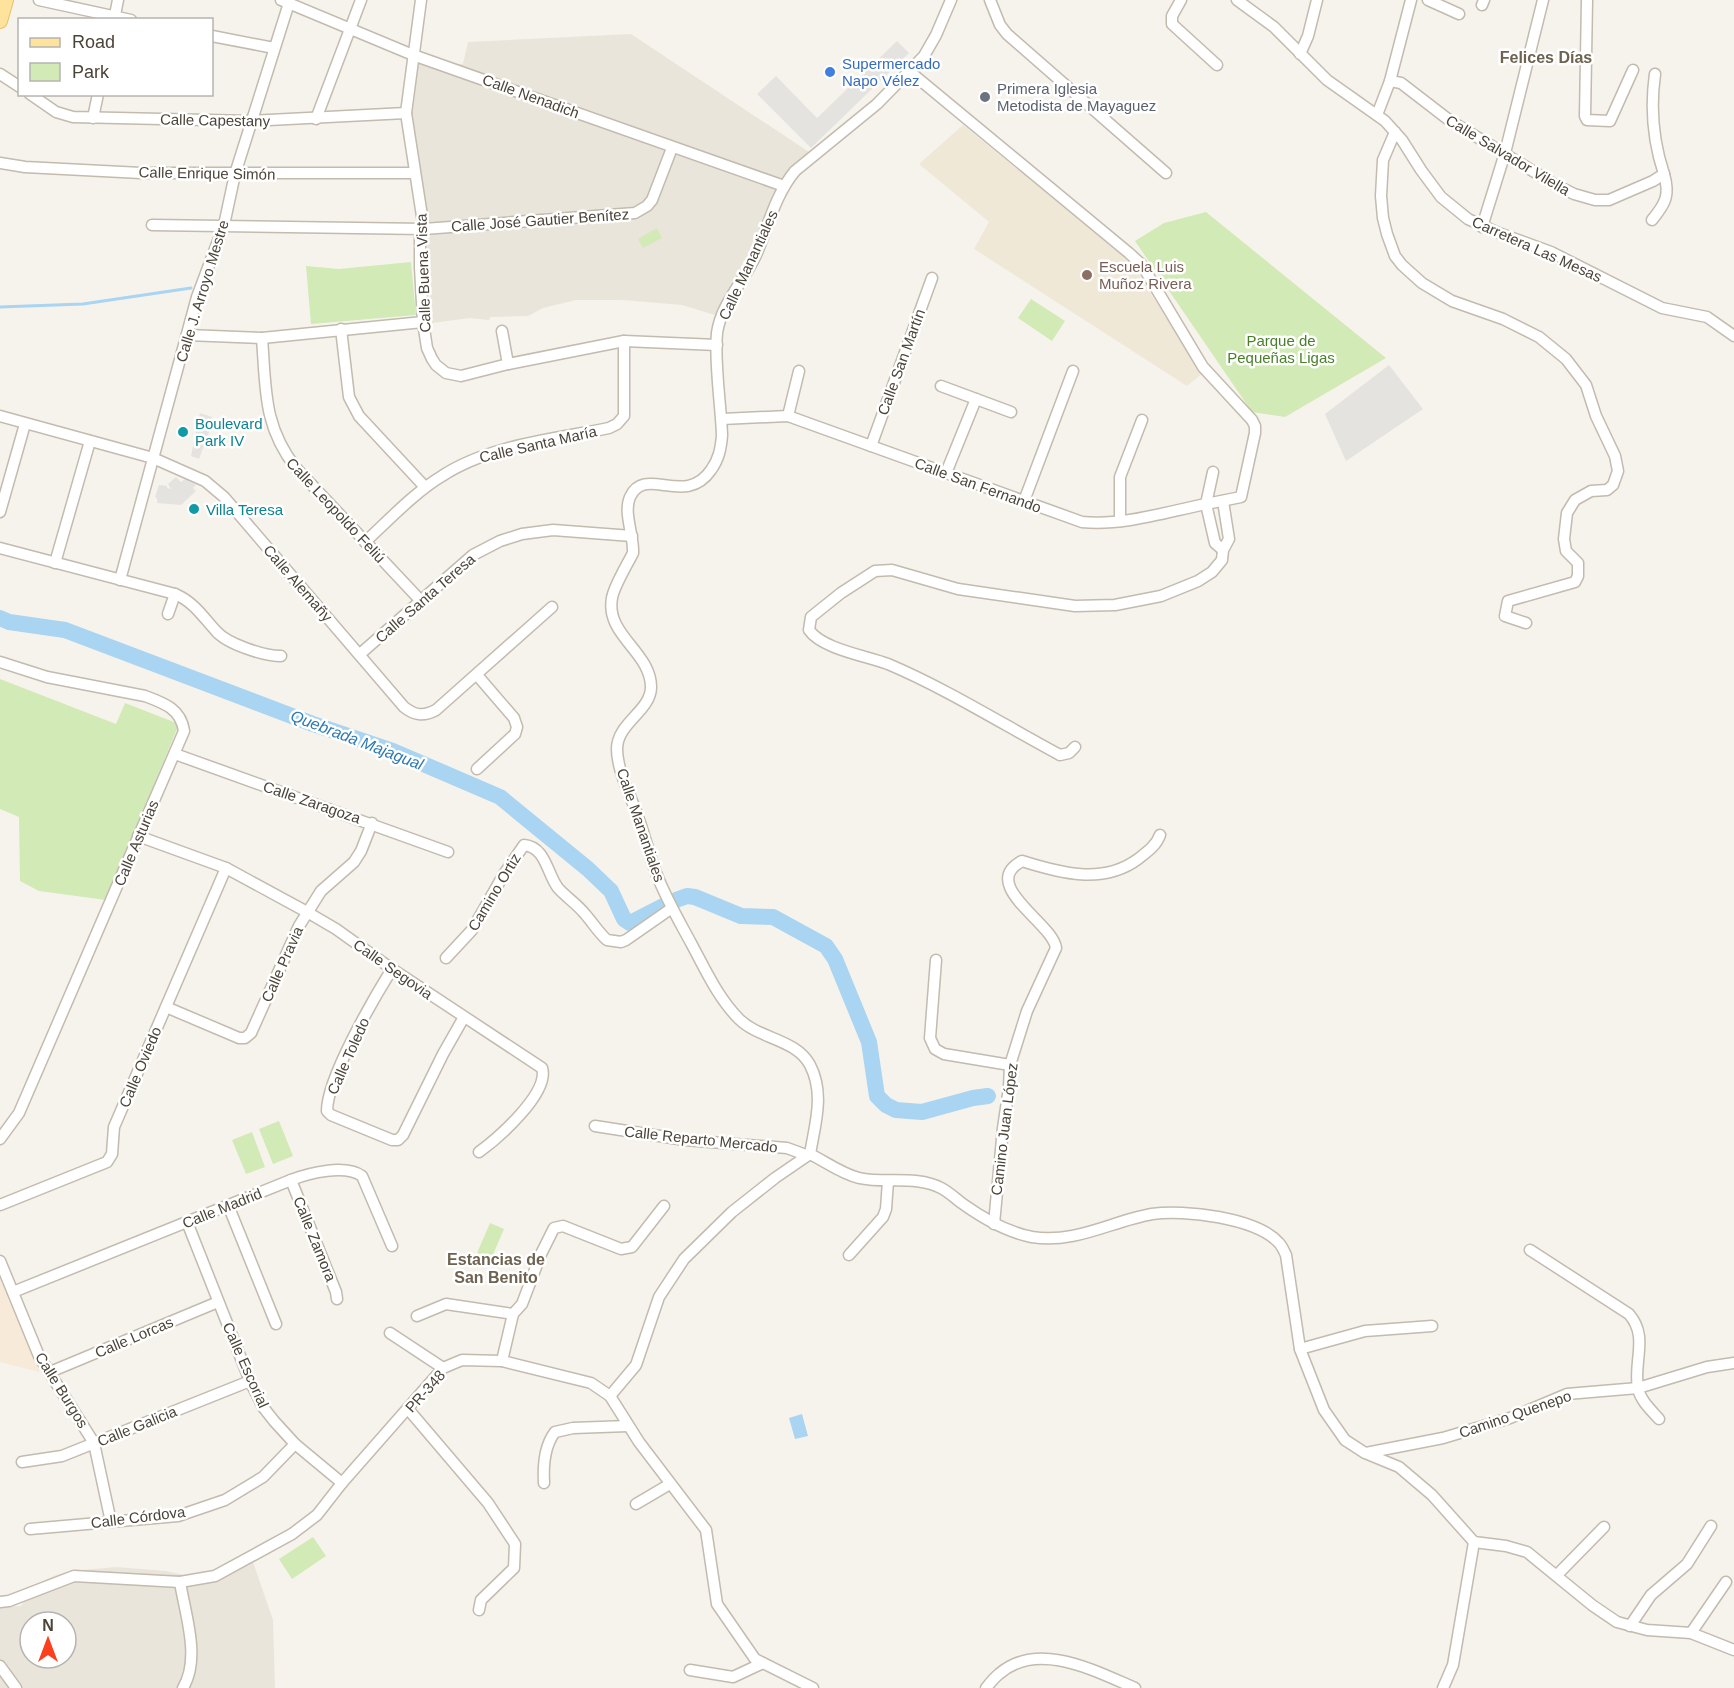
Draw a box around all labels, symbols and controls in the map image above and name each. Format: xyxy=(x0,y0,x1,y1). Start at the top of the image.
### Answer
legend xyxy=(18,18,213,96)
text: Road xyxy=(72,32,115,52)
district label: Felices Días xyxy=(1500,49,1592,66)
place label: Supermercado Napo Vélez xyxy=(842,55,940,89)
text: Park xyxy=(72,62,110,82)
marker: Supermercado Napo Vélez xyxy=(823,65,837,79)
street label: Calle Nenadich xyxy=(480,71,582,121)
place label: Primera Iglesia Metodista de Mayaguez xyxy=(997,80,1156,114)
marker: Primera Iglesia Metodista de Mayaguez xyxy=(978,90,992,104)
street label: Calle Capestany xyxy=(160,111,271,129)
street label: Calle Salvador Vilella xyxy=(1443,111,1574,199)
street label: Calle Enrique Simón xyxy=(138,163,276,183)
street label: Calle José Gautier Benítez xyxy=(450,205,630,235)
street label: Calle Manantiales xyxy=(715,207,781,323)
street label: Calle Buena Vista xyxy=(412,213,434,333)
street label: Carretera Las Mesas xyxy=(1470,213,1604,285)
street label: Calle J. Arroyo Mestre xyxy=(172,218,232,364)
place label: Escuela Luis Muñoz Rivera xyxy=(1099,258,1192,292)
marker: Escuela Luis Muñoz Rivera xyxy=(1080,268,1094,282)
street label: Calle San Martín xyxy=(874,307,928,417)
park label: Parque de Pequeñas Ligas xyxy=(1227,332,1335,366)
place label: Boulevard Park IV xyxy=(195,415,263,449)
street label: Calle Santa María xyxy=(478,422,599,466)
marker: Boulevard Park IV xyxy=(176,425,190,439)
street label: Calle Leopoldo Feliú xyxy=(283,454,389,566)
street label: Calle San Fernando xyxy=(912,454,1044,516)
place label: Villa Teresa xyxy=(206,501,284,518)
marker: Villa Teresa xyxy=(187,502,201,516)
street label: Calle Alemañy xyxy=(260,541,336,625)
street label: Calle Santa Teresa xyxy=(372,550,479,646)
water label: Quebrada Majagual xyxy=(288,707,426,773)
street label: Calle Manantiales xyxy=(614,766,668,884)
street label: Calle Zaragoza xyxy=(261,777,363,827)
street label: Calle Asturias xyxy=(110,797,162,889)
street label: Camino Ortiz xyxy=(464,850,524,934)
street label: Calle Pravia xyxy=(258,923,306,1004)
street label: Calle Segovia xyxy=(350,935,436,1003)
street label: Calle Toledo xyxy=(324,1015,372,1097)
street label: Calle Oviedo xyxy=(115,1024,165,1110)
street label: Camino Juan López xyxy=(987,1062,1021,1196)
street label: Calle Reparto Mercado xyxy=(623,1122,779,1156)
street label: Calle Madrid xyxy=(180,1184,264,1232)
street label: Calle Zamora xyxy=(290,1194,340,1285)
district label: Estancias de San Benito xyxy=(447,1251,545,1286)
street label: Calle Lorcas xyxy=(92,1313,176,1361)
street label: Calle Escorial xyxy=(220,1320,272,1410)
street label: Calle Burgos xyxy=(32,1349,92,1431)
street label: PR-348 xyxy=(402,1366,448,1416)
street label: Camino Quenepo xyxy=(1457,1387,1573,1441)
street label: Calle Galicia xyxy=(95,1402,180,1450)
street label: Calle Córdova xyxy=(90,1503,187,1531)
north arrow xyxy=(18,1610,78,1670)
text: N xyxy=(42,1617,54,1634)

